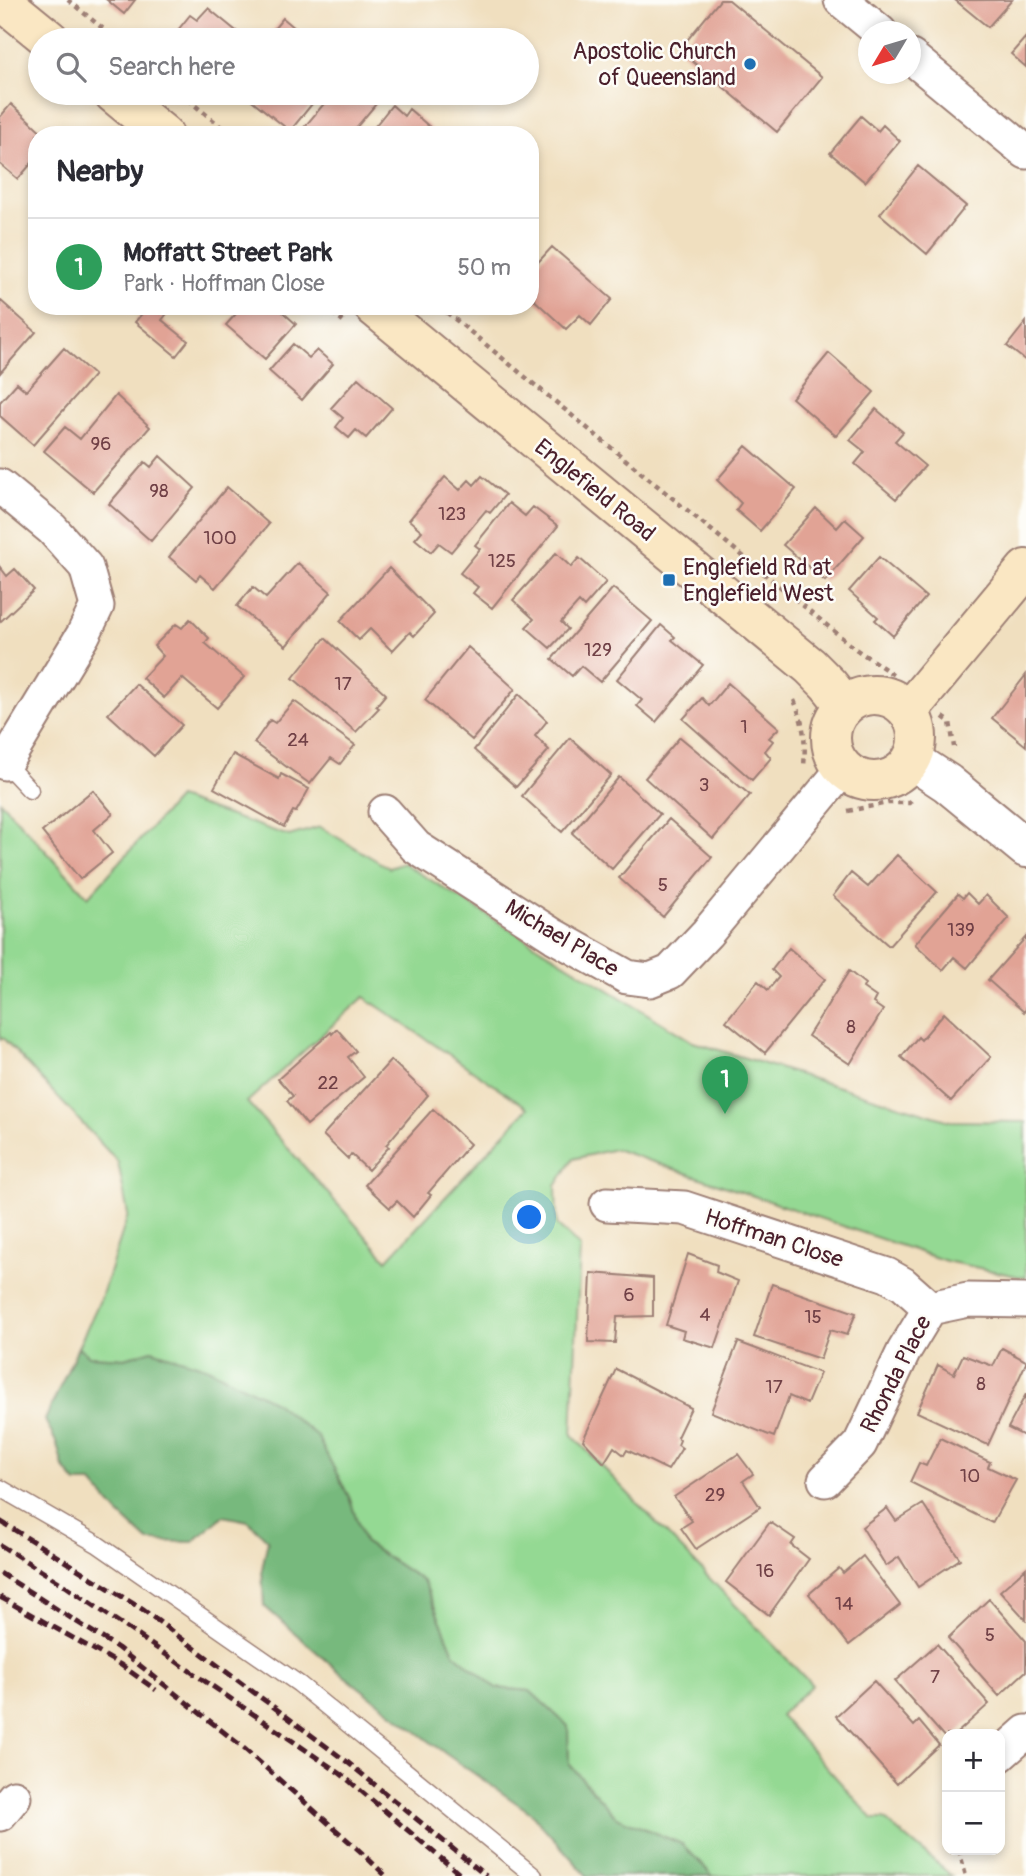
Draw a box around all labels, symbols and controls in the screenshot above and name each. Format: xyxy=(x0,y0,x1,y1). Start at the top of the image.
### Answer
north arrow xyxy=(858,21,921,84)
search box xyxy=(28,28,539,105)
place label: Apostolic Church of Queensland xyxy=(572,37,736,92)
icon: search xyxy=(52,48,90,86)
text: Search here xyxy=(108,51,235,83)
marker: Apostolic Church of Queensland xyxy=(742,56,758,72)
text: Nearby xyxy=(56,153,143,190)
text: Moffatt Street Park xyxy=(123,237,332,269)
text: 1 xyxy=(75,253,84,282)
text: 50 m xyxy=(457,253,511,282)
text: Park · Hoffman Close xyxy=(123,269,325,298)
house number: 96 xyxy=(91,432,111,456)
street label: Englefield Road xyxy=(529,432,661,548)
house number: 98 xyxy=(149,479,169,503)
house number: 123 xyxy=(438,502,466,526)
house number: 100 xyxy=(203,526,237,550)
house number: 125 xyxy=(488,549,516,573)
place label: Englefield Rd at Englefield West xyxy=(683,553,834,608)
marker: Englefield Rd at Englefield West xyxy=(661,572,677,588)
house number: 129 xyxy=(584,638,612,662)
house number: 17 xyxy=(334,672,352,696)
house number: 1 xyxy=(740,715,748,739)
house number: 24 xyxy=(287,728,309,752)
house number: 3 xyxy=(699,773,709,797)
house number: 5 xyxy=(658,873,668,897)
street label: Michael Place xyxy=(500,893,625,984)
house number: 139 xyxy=(947,918,975,942)
house number: 8 xyxy=(846,1015,856,1039)
pin: 1 xyxy=(702,1056,748,1114)
house number: 22 xyxy=(317,1071,339,1095)
your location xyxy=(512,1200,546,1234)
street label: Hoffman Close xyxy=(701,1202,848,1274)
house number: 6 xyxy=(623,1283,635,1307)
house number: 4 xyxy=(699,1303,711,1327)
house number: 15 xyxy=(804,1305,822,1329)
street label: Rhonda Place xyxy=(854,1310,938,1438)
house number: 8 xyxy=(976,1372,986,1396)
house number: 17 xyxy=(765,1375,783,1399)
house number: 10 xyxy=(960,1464,980,1488)
house number: 29 xyxy=(705,1483,725,1507)
house number: 16 xyxy=(756,1559,774,1583)
house number: 14 xyxy=(835,1592,853,1616)
house number: 5 xyxy=(985,1623,995,1647)
house number: 7 xyxy=(930,1665,940,1689)
map controls xyxy=(942,1729,1005,1855)
button: + xyxy=(942,1729,1005,1792)
button: − xyxy=(942,1792,1005,1855)

